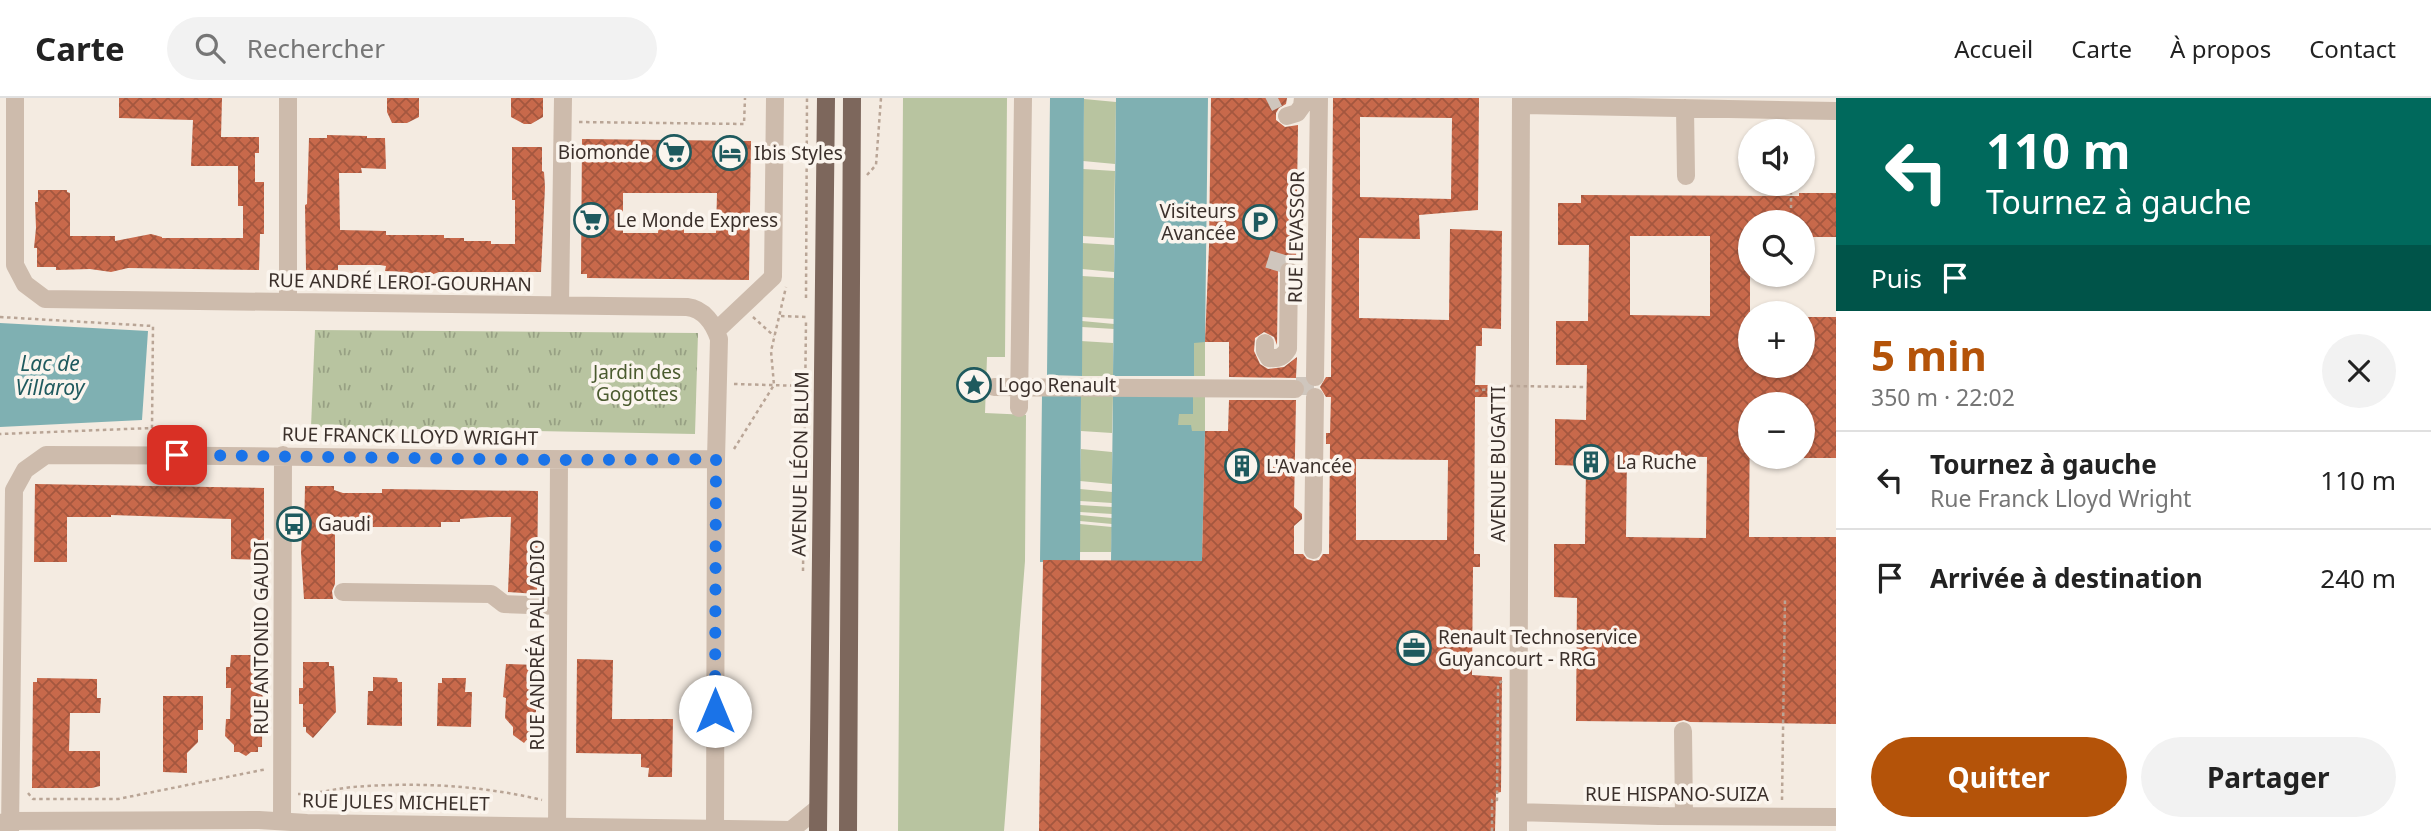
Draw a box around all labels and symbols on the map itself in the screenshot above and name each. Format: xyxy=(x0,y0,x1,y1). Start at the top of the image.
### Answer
supermarket icon: Biomonde xyxy=(655,133,693,171)
hotel icon: Ibis Styles xyxy=(711,134,749,172)
place label: Biomonde xyxy=(558,139,650,165)
place label: Ibis Styles xyxy=(754,140,843,166)
street label: RUE LEVASSOR xyxy=(1282,171,1310,303)
place label: Visiteurs Avancée xyxy=(1159,198,1236,246)
supermarket icon: Le Monde Express xyxy=(572,201,610,239)
parking icon: Visiteurs Avancée xyxy=(1241,203,1279,241)
place label: Le Monde Express xyxy=(616,207,778,233)
street label: RUE ANDRÉ LEROI-GOURHAN xyxy=(268,267,532,297)
water label: Lac de Villaroy xyxy=(16,349,86,401)
park label: Jardin des Gogottes xyxy=(591,359,681,407)
place icon: Logo Renault xyxy=(955,366,993,404)
street label: AVENUE LÉON BLUM xyxy=(785,371,815,557)
place label: Logo Renault xyxy=(998,372,1116,398)
street label: AVENUE BUGATTI xyxy=(1485,386,1511,542)
street label: RUE FRANCK LLOYD WRIGHT xyxy=(282,421,539,451)
pin xyxy=(147,425,207,485)
building icon: La Ruche xyxy=(1572,443,1610,481)
building icon: L'Avancée xyxy=(1223,447,1261,485)
place label: La Ruche xyxy=(1616,449,1697,475)
place label: L'Avancée xyxy=(1266,453,1352,479)
bus stop icon: Gaudi xyxy=(275,505,313,543)
place label: Gaudi xyxy=(318,511,371,537)
street label: RUE ANDRÉA PALLADIO xyxy=(524,539,550,751)
street label: RUE ANTONIO GAUDI xyxy=(248,541,274,735)
place label: Renault Technoservice Guyancourt - RRG xyxy=(1438,624,1637,672)
office icon: Renault Technoservice Guyancourt - RRG xyxy=(1395,629,1433,667)
position arrow xyxy=(678,674,752,748)
street label: RUE HISPANO-SUIZA xyxy=(1585,781,1770,807)
street label: RUE JULES MICHELET xyxy=(302,787,490,817)

